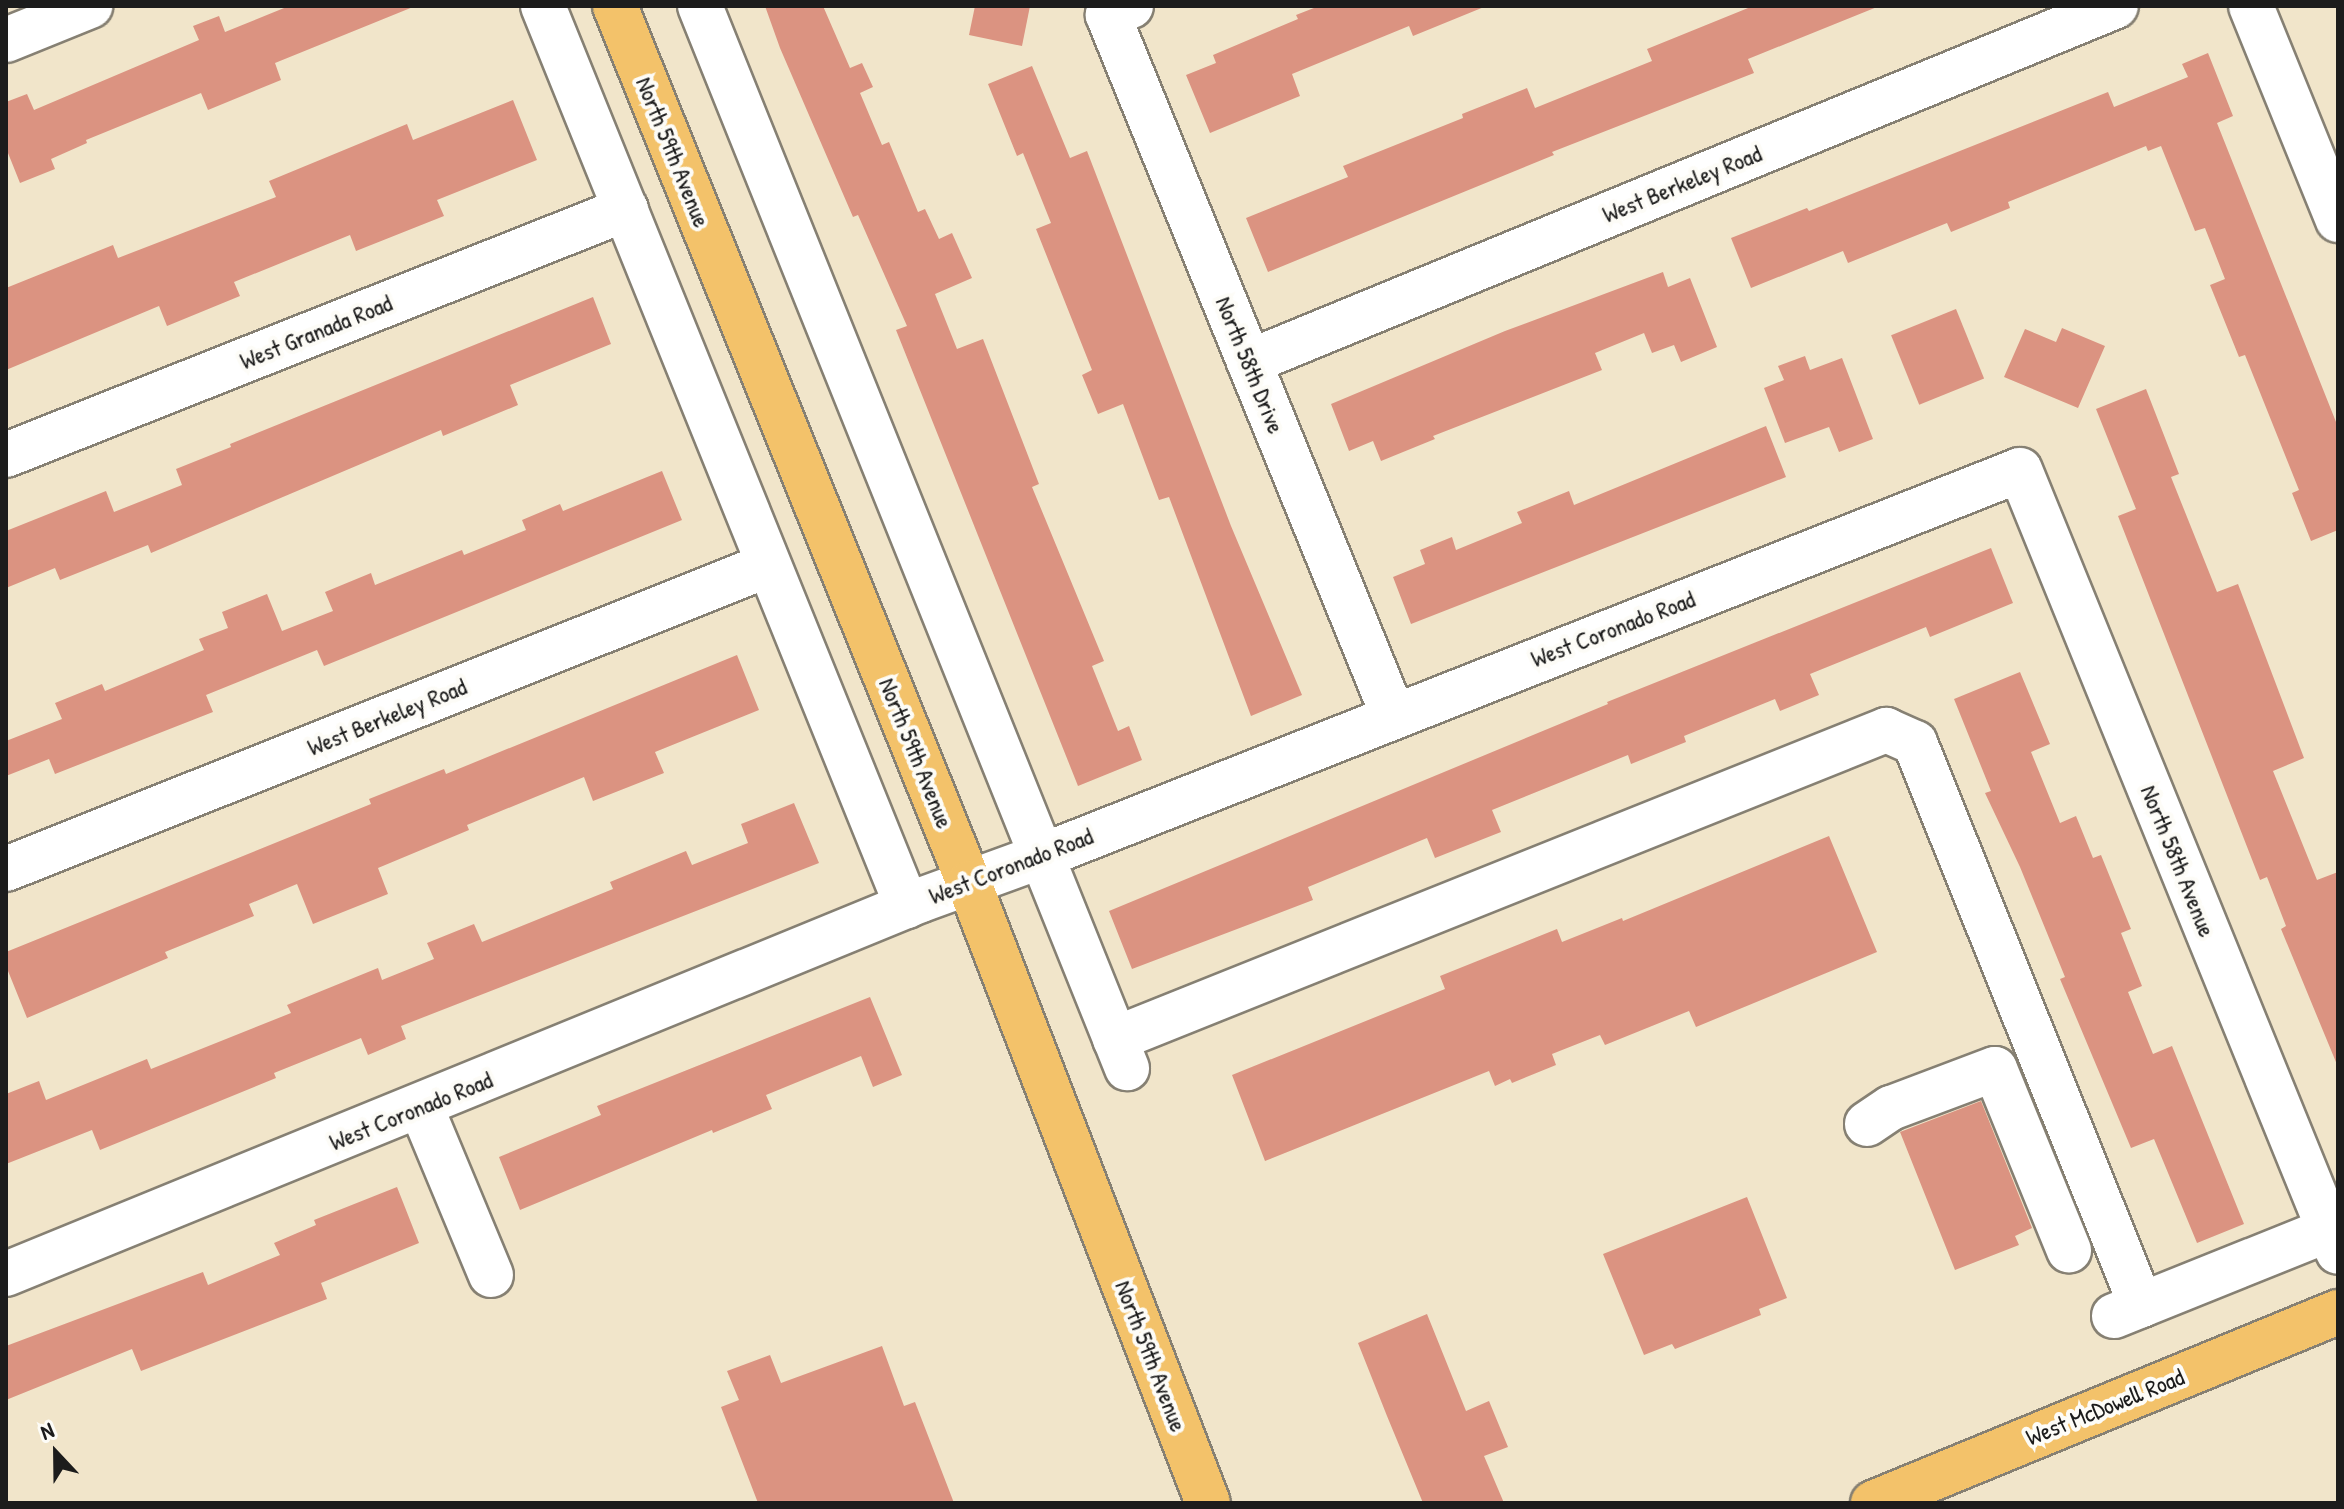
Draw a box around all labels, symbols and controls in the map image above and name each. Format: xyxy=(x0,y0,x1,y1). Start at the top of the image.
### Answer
street label: North 59th Avenue xyxy=(630,73,716,231)
street label: West Berkeley Road xyxy=(1598,139,1766,229)
street label: West Granada Road xyxy=(236,288,396,376)
street label: North 58th Drive xyxy=(1209,292,1291,438)
street label: West Coronado Road xyxy=(1527,585,1699,673)
street label: West Berkeley Road xyxy=(303,672,471,762)
street label: North 59th Avenue xyxy=(873,674,959,832)
street label: North 58th Avenue xyxy=(2135,781,2221,941)
street label: West Coronado Road xyxy=(925,822,1097,910)
street label: West Coronado Road xyxy=(325,1065,497,1157)
street label: North 59th Avenue xyxy=(1109,1277,1193,1435)
street label: West McDowell Road xyxy=(2022,1362,2188,1452)
north arrow xyxy=(16,1413,96,1493)
text: N xyxy=(36,1415,58,1447)

